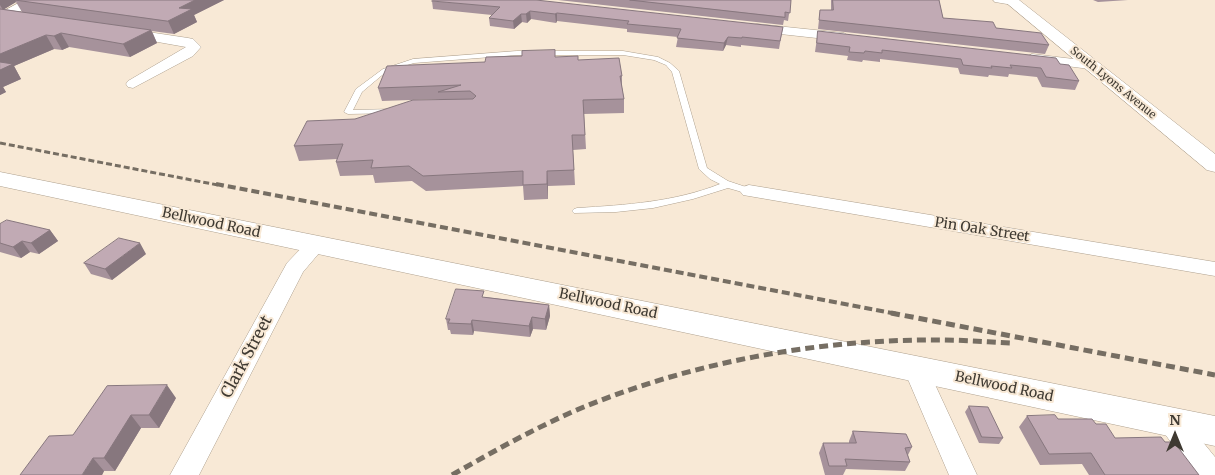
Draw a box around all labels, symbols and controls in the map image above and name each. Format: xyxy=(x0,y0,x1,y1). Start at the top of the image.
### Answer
street label: South Lyons Avenue xyxy=(1067,44,1159,122)
street label: Bellwood Road xyxy=(160,204,262,242)
street label: Pin Oak Street xyxy=(933,214,1031,246)
street label: Bellwood Road xyxy=(557,285,659,323)
street label: Clark Street xyxy=(217,313,277,401)
street label: Bellwood Road xyxy=(953,368,1055,406)
north arrow xyxy=(1150,410,1200,460)
text: N xyxy=(1169,411,1181,429)

